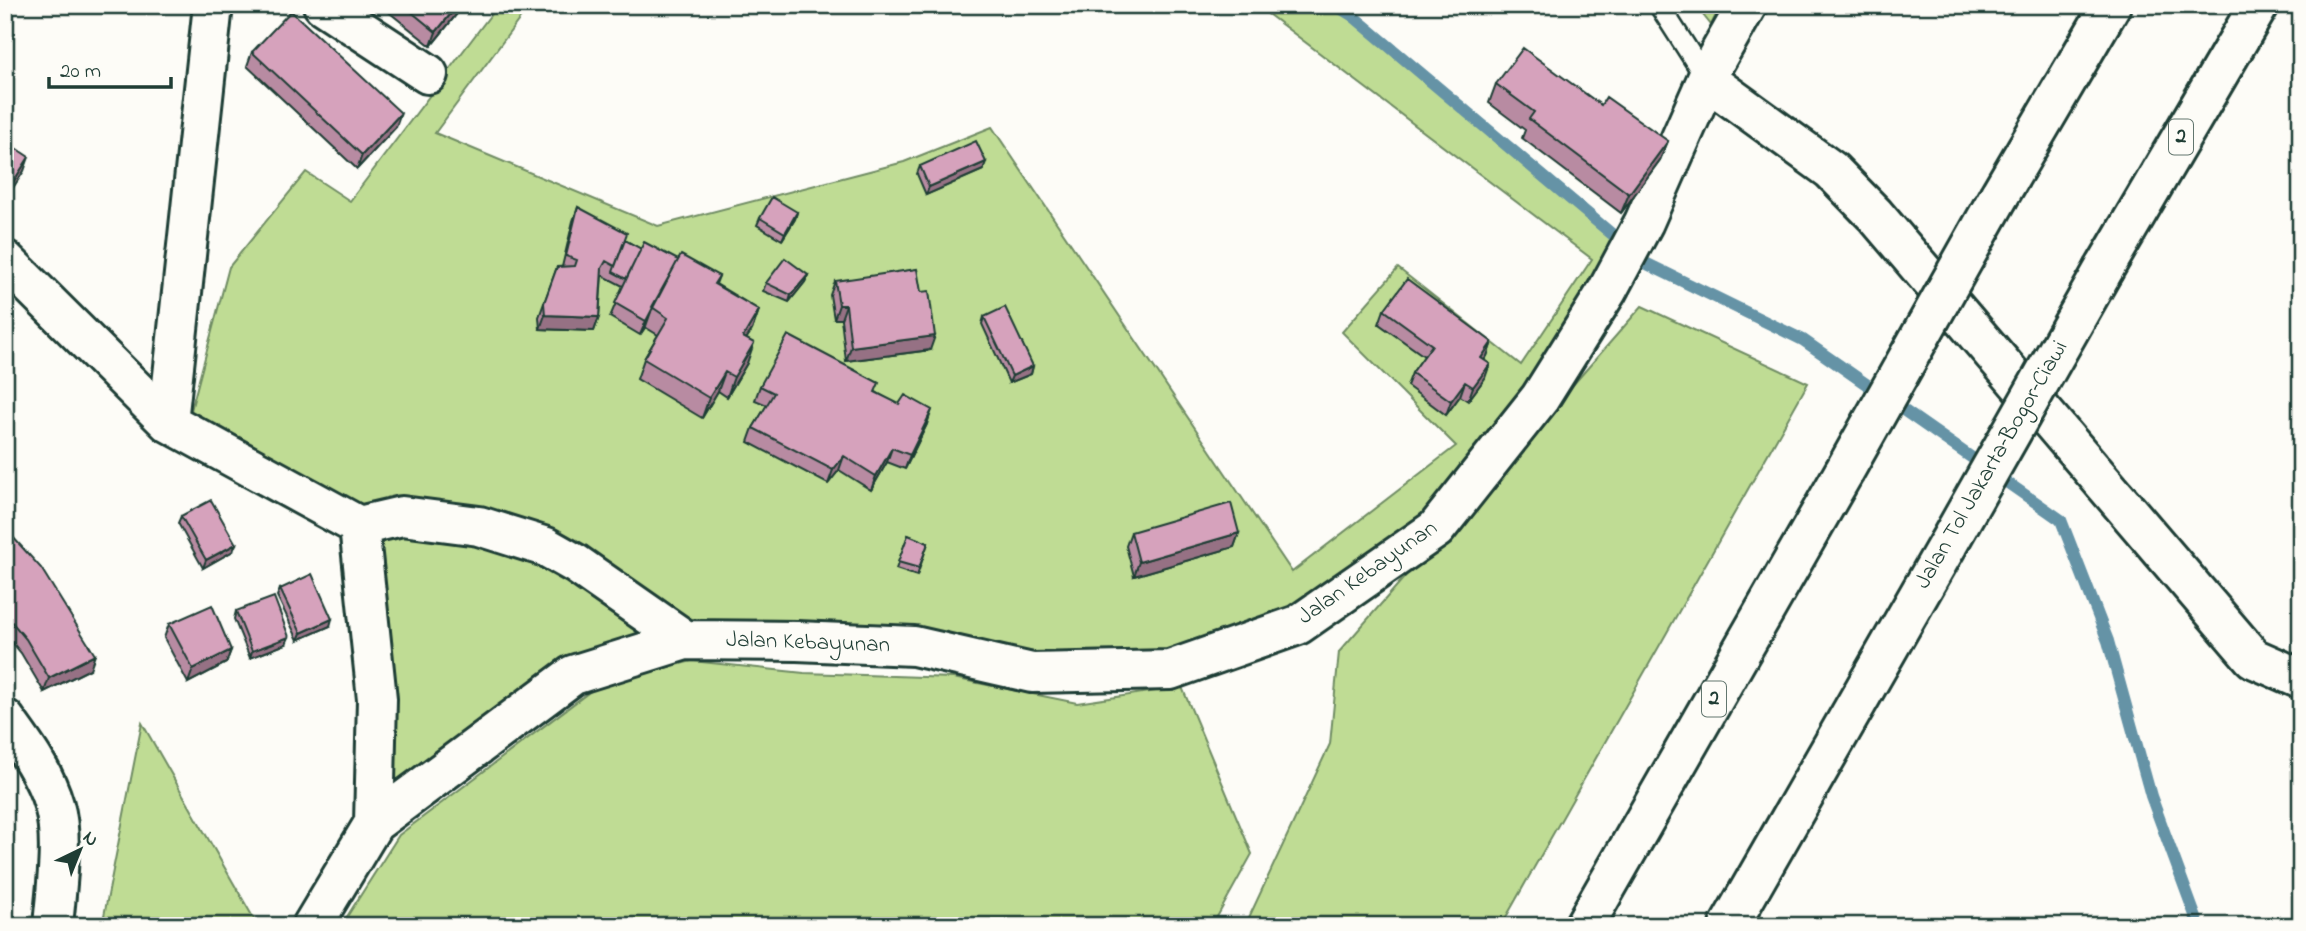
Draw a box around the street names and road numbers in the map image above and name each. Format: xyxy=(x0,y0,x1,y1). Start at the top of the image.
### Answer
road number: 2 xyxy=(2169,120,2193,154)
street label: Jalan Tol Jakarta–Bogor–Ciawi xyxy=(1907,335,2078,596)
street label: Jalan Kebayunan xyxy=(1291,512,1446,635)
street label: Jalan Kebayunan xyxy=(725,624,891,664)
road number: 2 xyxy=(1702,682,1726,716)

